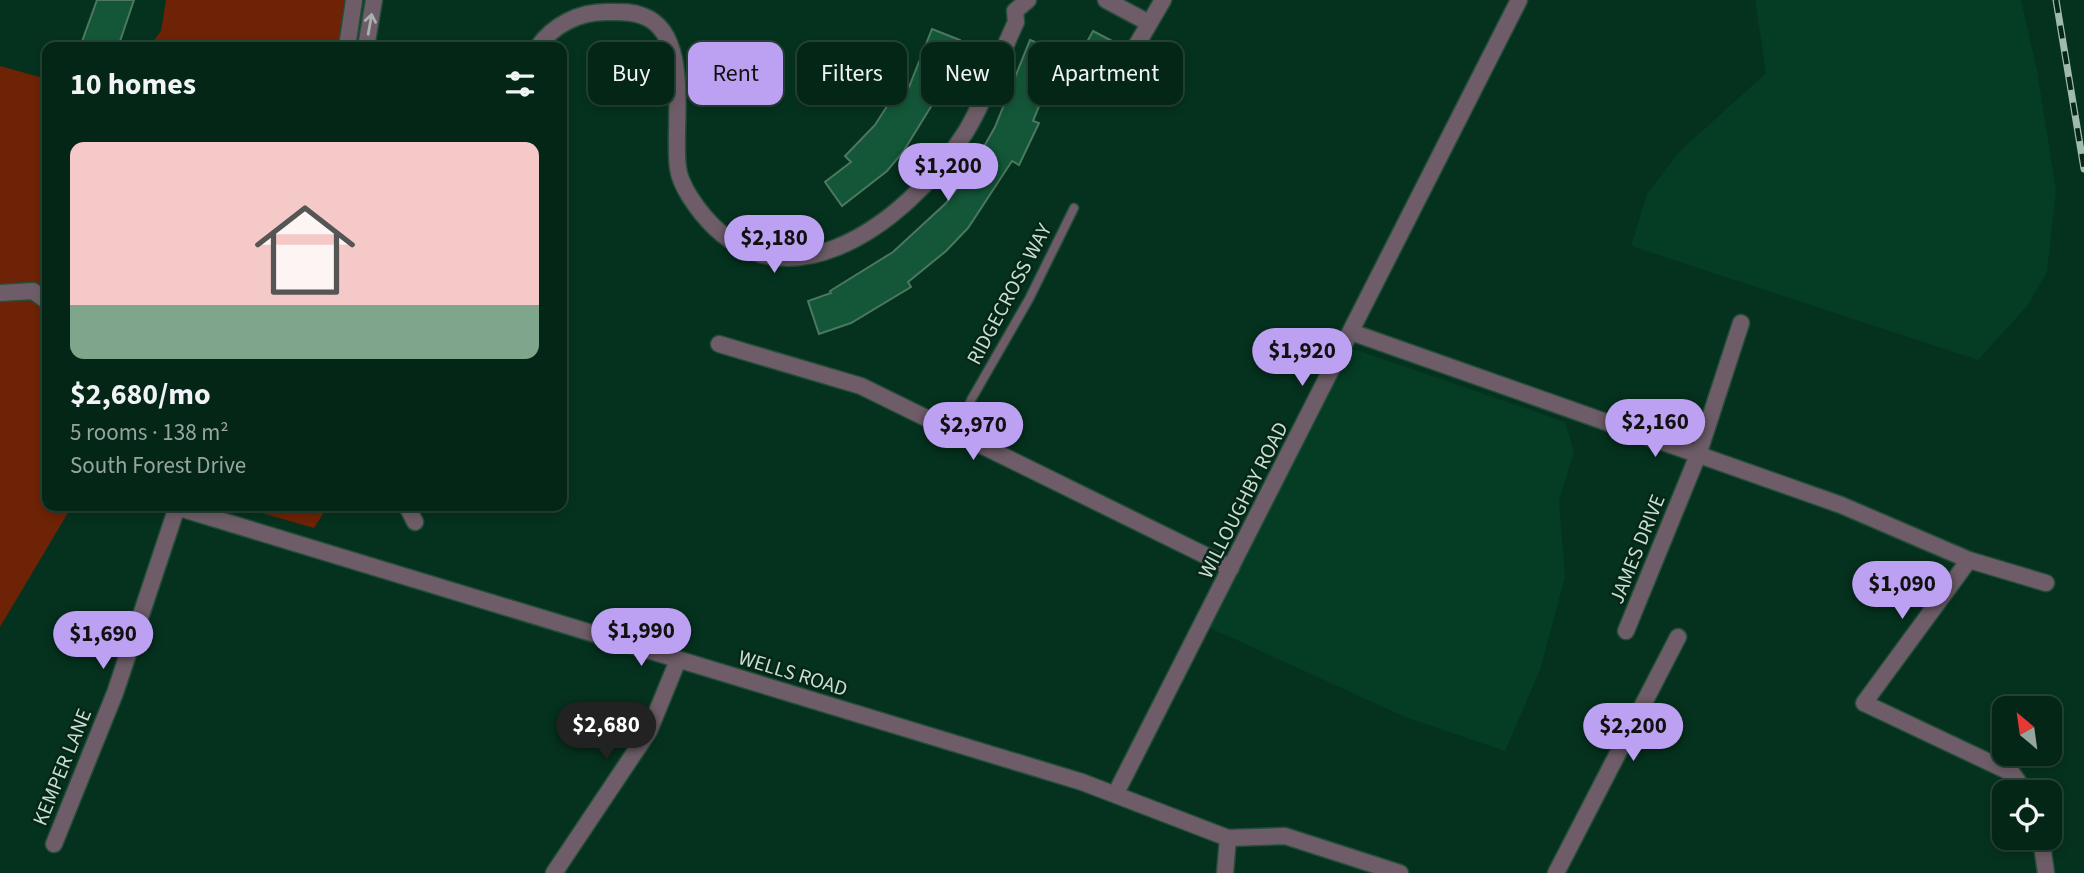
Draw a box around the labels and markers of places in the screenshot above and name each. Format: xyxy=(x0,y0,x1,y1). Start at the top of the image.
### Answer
pin: $1,200 xyxy=(891,144,1005,203)
pin: $2,180 xyxy=(717,216,831,275)
pin: $1,920 xyxy=(1245,328,1359,388)
pin: $2,160 xyxy=(1598,400,1712,459)
pin: $2,970 xyxy=(916,402,1030,462)
pin: $1,090 xyxy=(1845,562,1959,621)
pin: $1,990 xyxy=(584,608,698,668)
pin: $1,690 xyxy=(46,612,160,671)
pin: $2,680 xyxy=(549,702,663,762)
pin: $2,200 xyxy=(1576,704,1690,763)

